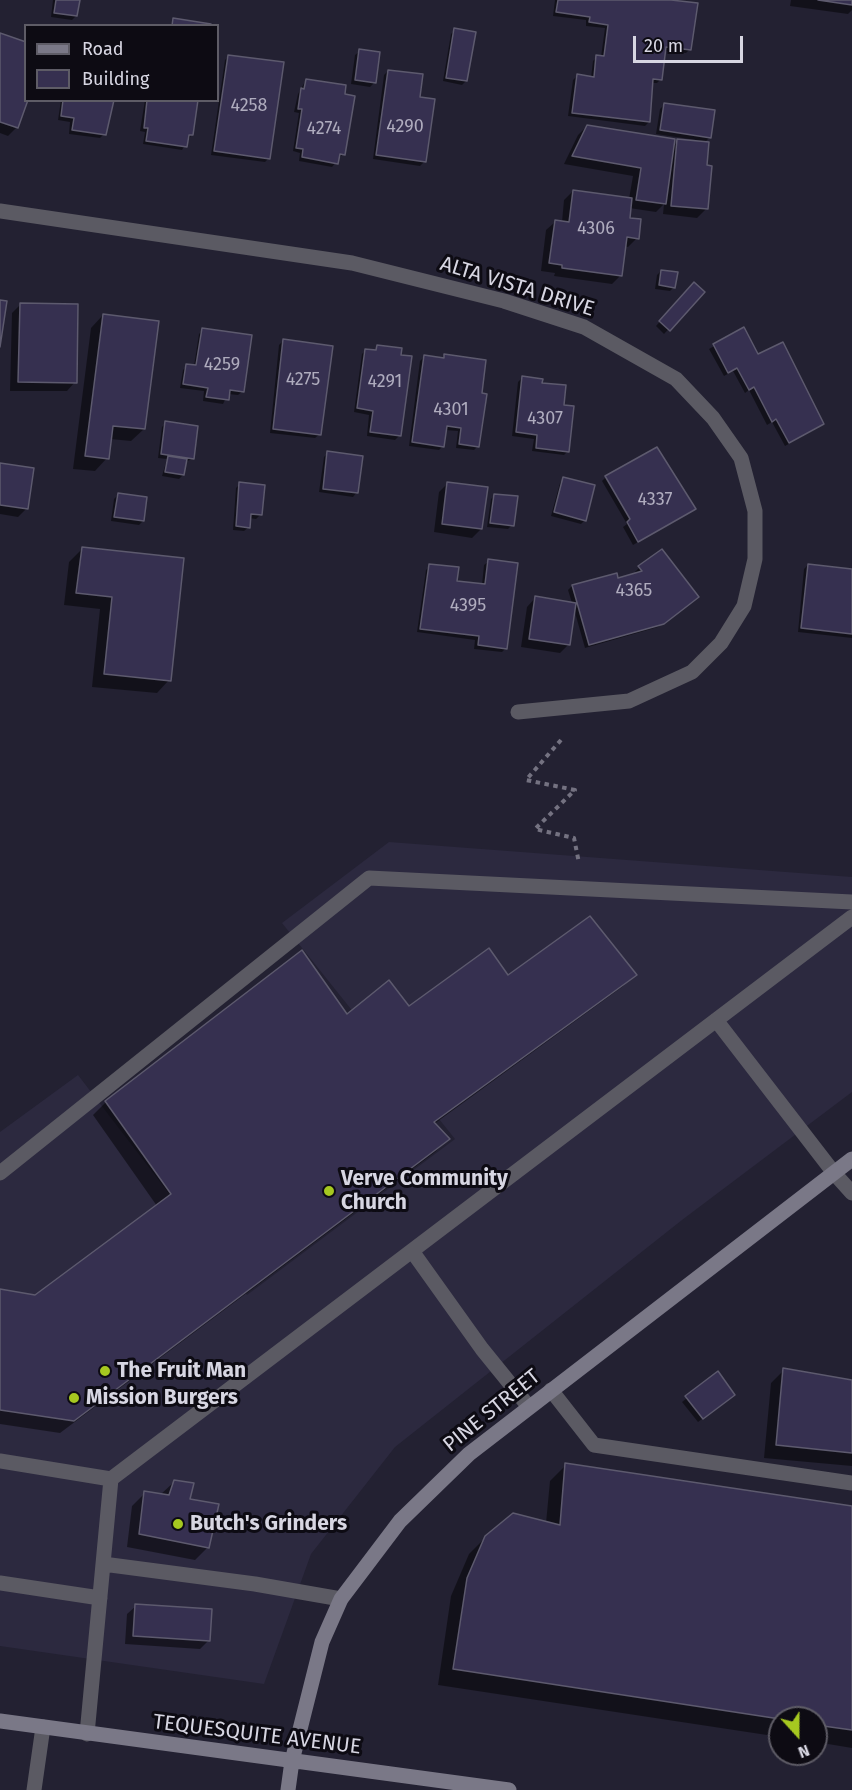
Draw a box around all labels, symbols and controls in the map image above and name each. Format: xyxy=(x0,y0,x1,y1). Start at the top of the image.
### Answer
legend xyxy=(24,24,219,102)
scale bar xyxy=(636,24,746,62)
text: 20 m xyxy=(644,35,683,57)
text: Road xyxy=(82,38,124,60)
text: Building xyxy=(82,68,149,90)
house number: 4258 xyxy=(230,95,268,117)
house number: 4290 xyxy=(386,116,424,138)
house number: 4274 xyxy=(307,118,341,140)
house number: 4306 xyxy=(577,218,615,240)
street label: ALTA VISTA DRIVE xyxy=(437,252,597,322)
house number: 4259 xyxy=(204,354,240,376)
house number: 4275 xyxy=(286,369,320,391)
house number: 4291 xyxy=(368,371,402,393)
house number: 4301 xyxy=(433,399,469,421)
house number: 4307 xyxy=(527,408,563,430)
house number: 4337 xyxy=(637,489,673,511)
house number: 4365 xyxy=(616,580,652,602)
house number: 4395 xyxy=(450,595,486,617)
place label: Verve Community Church xyxy=(341,1166,508,1216)
marker: Verve Community Church xyxy=(322,1184,336,1198)
place label: The Fruit Man xyxy=(117,1358,246,1384)
marker: The Fruit Man xyxy=(98,1364,112,1378)
street label: PINE STREET xyxy=(438,1364,546,1458)
place label: Mission Burgers xyxy=(86,1385,238,1411)
marker: Mission Burgers xyxy=(67,1391,81,1405)
place label: Butch's Grinders xyxy=(190,1511,347,1537)
marker: Butch's Grinders xyxy=(171,1517,185,1531)
north arrow xyxy=(768,1706,828,1766)
street label: TEQUESQUITE AVENUE xyxy=(152,1710,362,1760)
text: N xyxy=(796,1741,812,1762)

